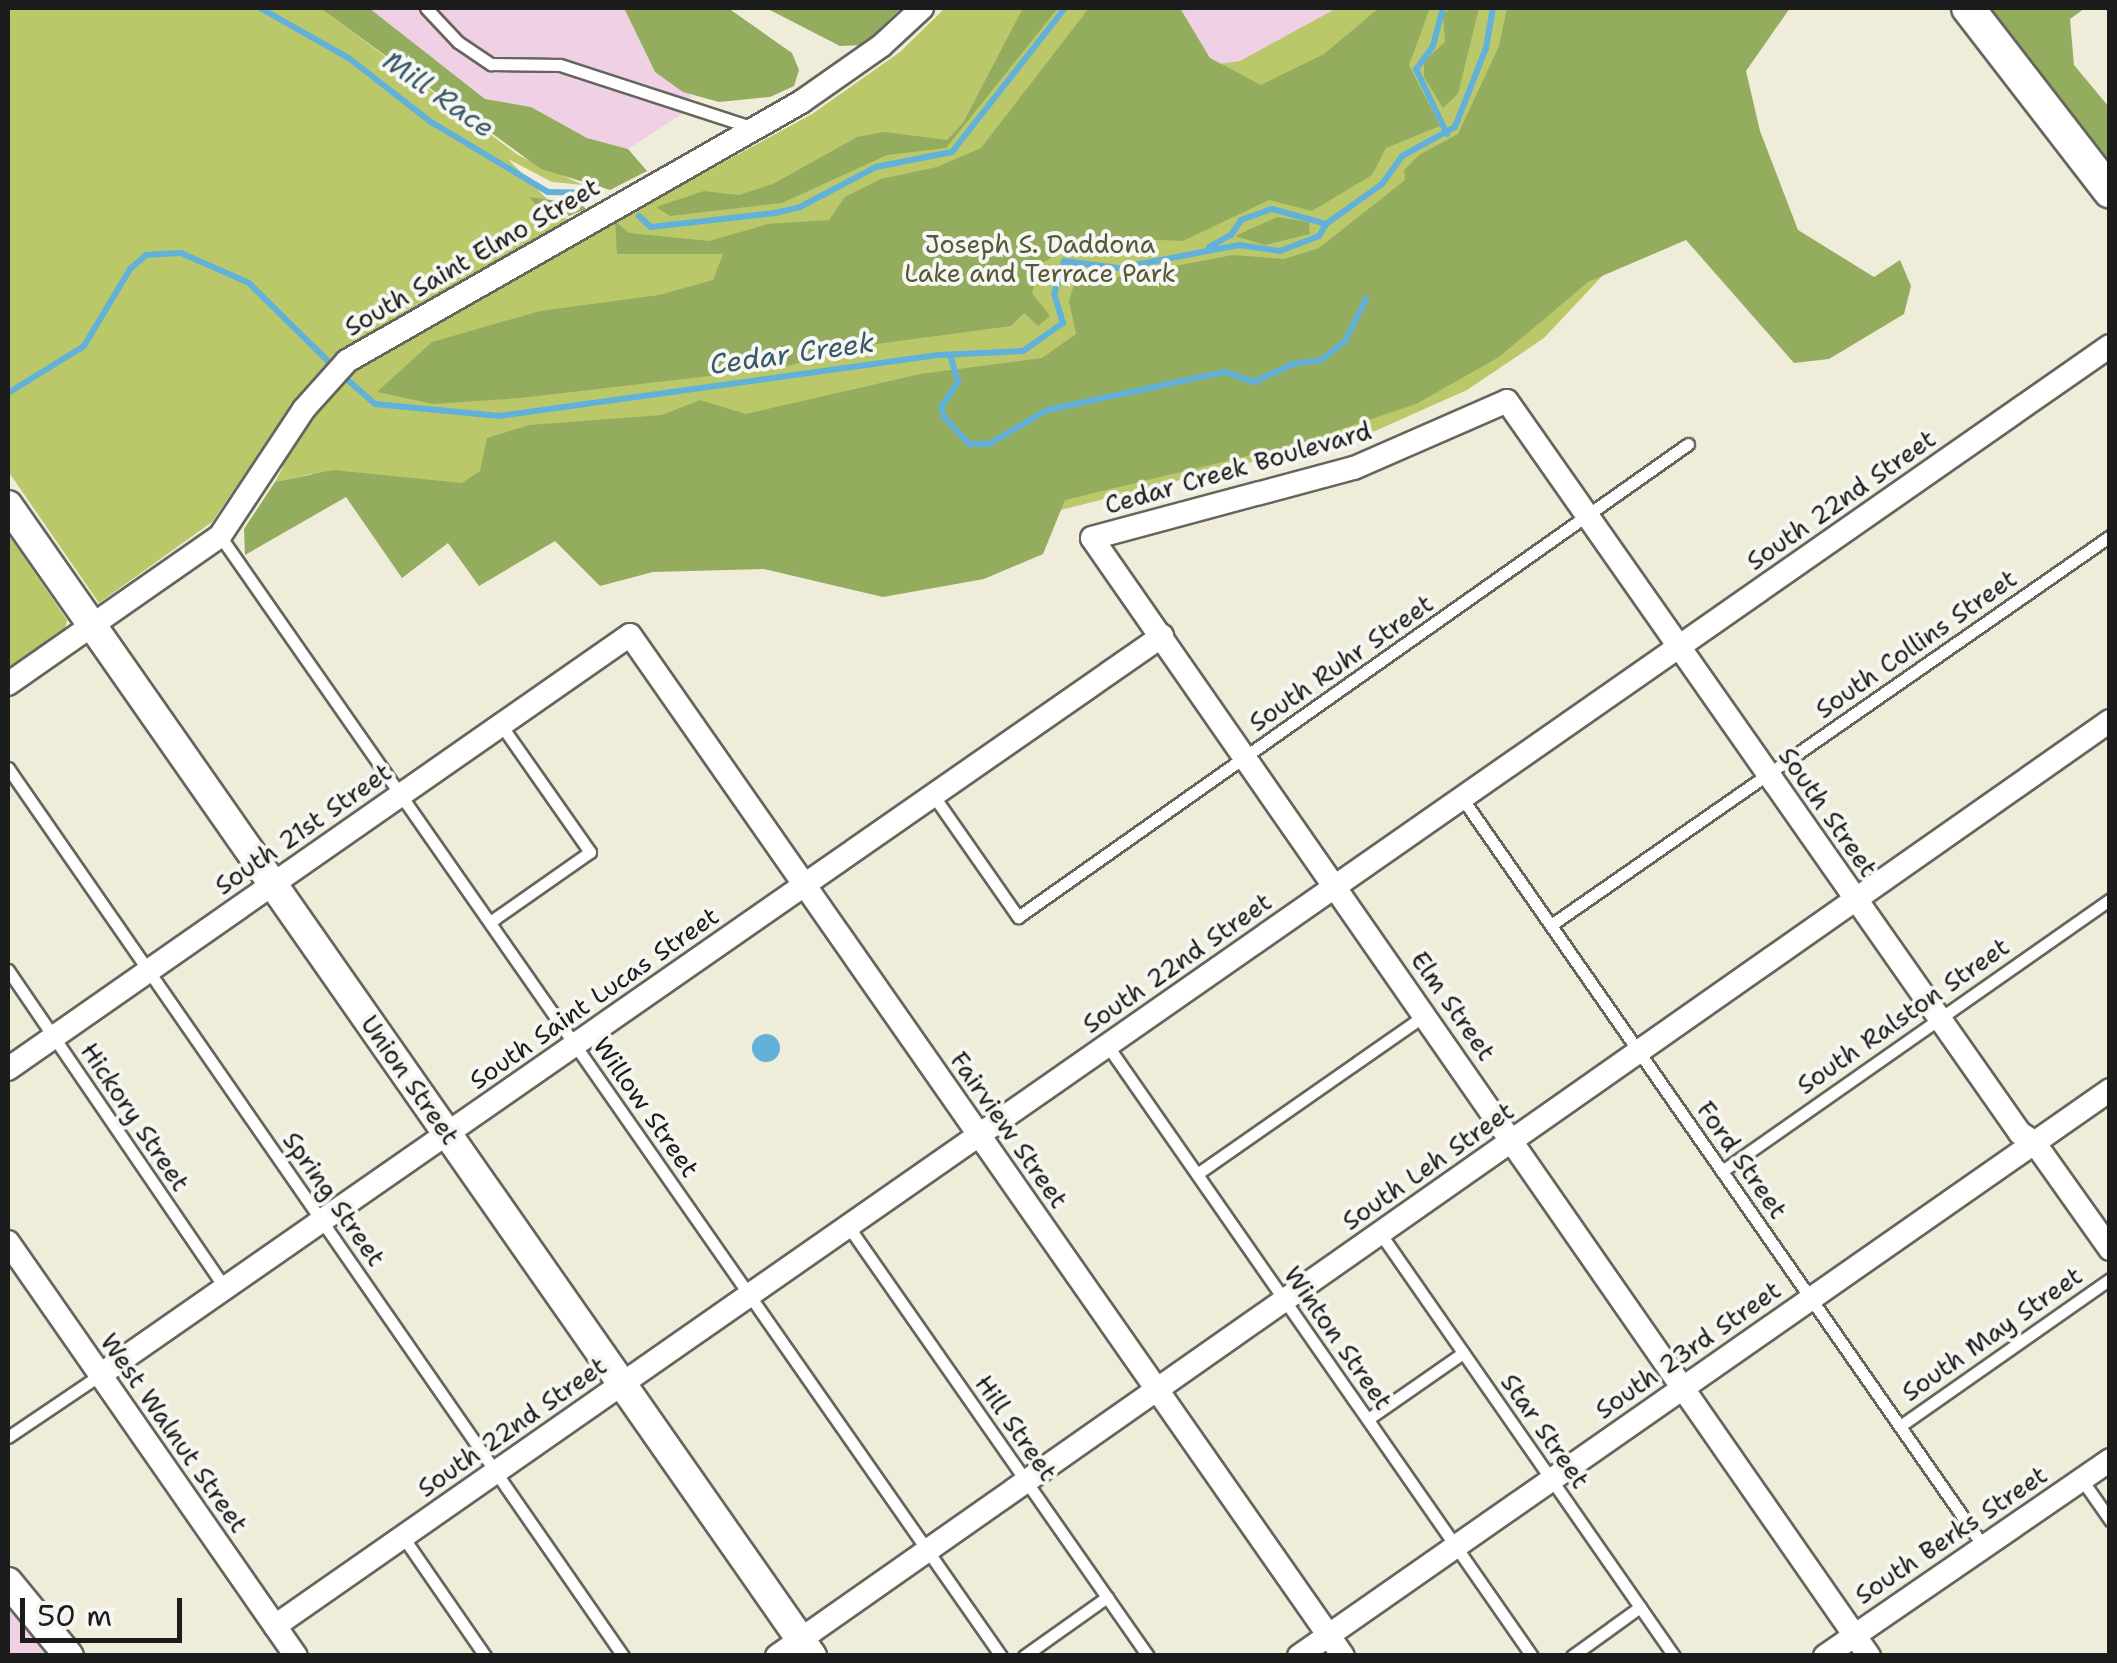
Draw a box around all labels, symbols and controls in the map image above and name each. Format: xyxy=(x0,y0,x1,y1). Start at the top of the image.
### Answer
water label: Mill Race xyxy=(377,44,501,144)
street label: South Saint Elmo Street xyxy=(339,172,605,342)
park label: Joseph S. Daddona Lake and Terrace Park xyxy=(904,230,1176,289)
water label: Cedar Creek xyxy=(707,325,877,381)
street label: Cedar Creek Boulevard xyxy=(1101,416,1375,520)
street label: South 22nd Street xyxy=(1741,424,1941,576)
street label: South Collins Street xyxy=(1810,563,2022,725)
street label: South Ruhr Street xyxy=(1243,588,1439,738)
street label: South Street xyxy=(1772,741,1884,883)
street label: South 21st Street xyxy=(209,757,397,901)
street label: South 22nd Street xyxy=(1077,887,1277,1039)
street label: South Saint Lucas Street xyxy=(464,901,724,1095)
street label: South Ralston Street xyxy=(1791,931,2015,1101)
street label: Elm Street xyxy=(1404,946,1502,1066)
street label: Union Street xyxy=(354,1010,466,1150)
street label: Willow Street xyxy=(587,1031,705,1183)
street label: Hickory Street xyxy=(74,1037,196,1197)
street label: Fairview Street xyxy=(944,1046,1074,1214)
street label: Ford Street xyxy=(1691,1095,1793,1225)
street label: South Leh Street xyxy=(1336,1096,1520,1236)
street label: Spring Street xyxy=(277,1126,391,1272)
street label: Winton Street xyxy=(1277,1260,1399,1416)
street label: South May Street xyxy=(1896,1261,2088,1407)
street label: South 23rd Street xyxy=(1590,1275,1786,1425)
street label: West Walnut Street xyxy=(94,1328,254,1538)
street label: South 22nd Street xyxy=(412,1351,612,1503)
street label: Star Street xyxy=(1495,1368,1595,1494)
street label: Hill Street xyxy=(969,1369,1063,1487)
street label: South Berks Street xyxy=(1849,1460,2053,1610)
scale bar xyxy=(25,1578,188,1640)
text: 50 m xyxy=(37,1595,112,1636)

